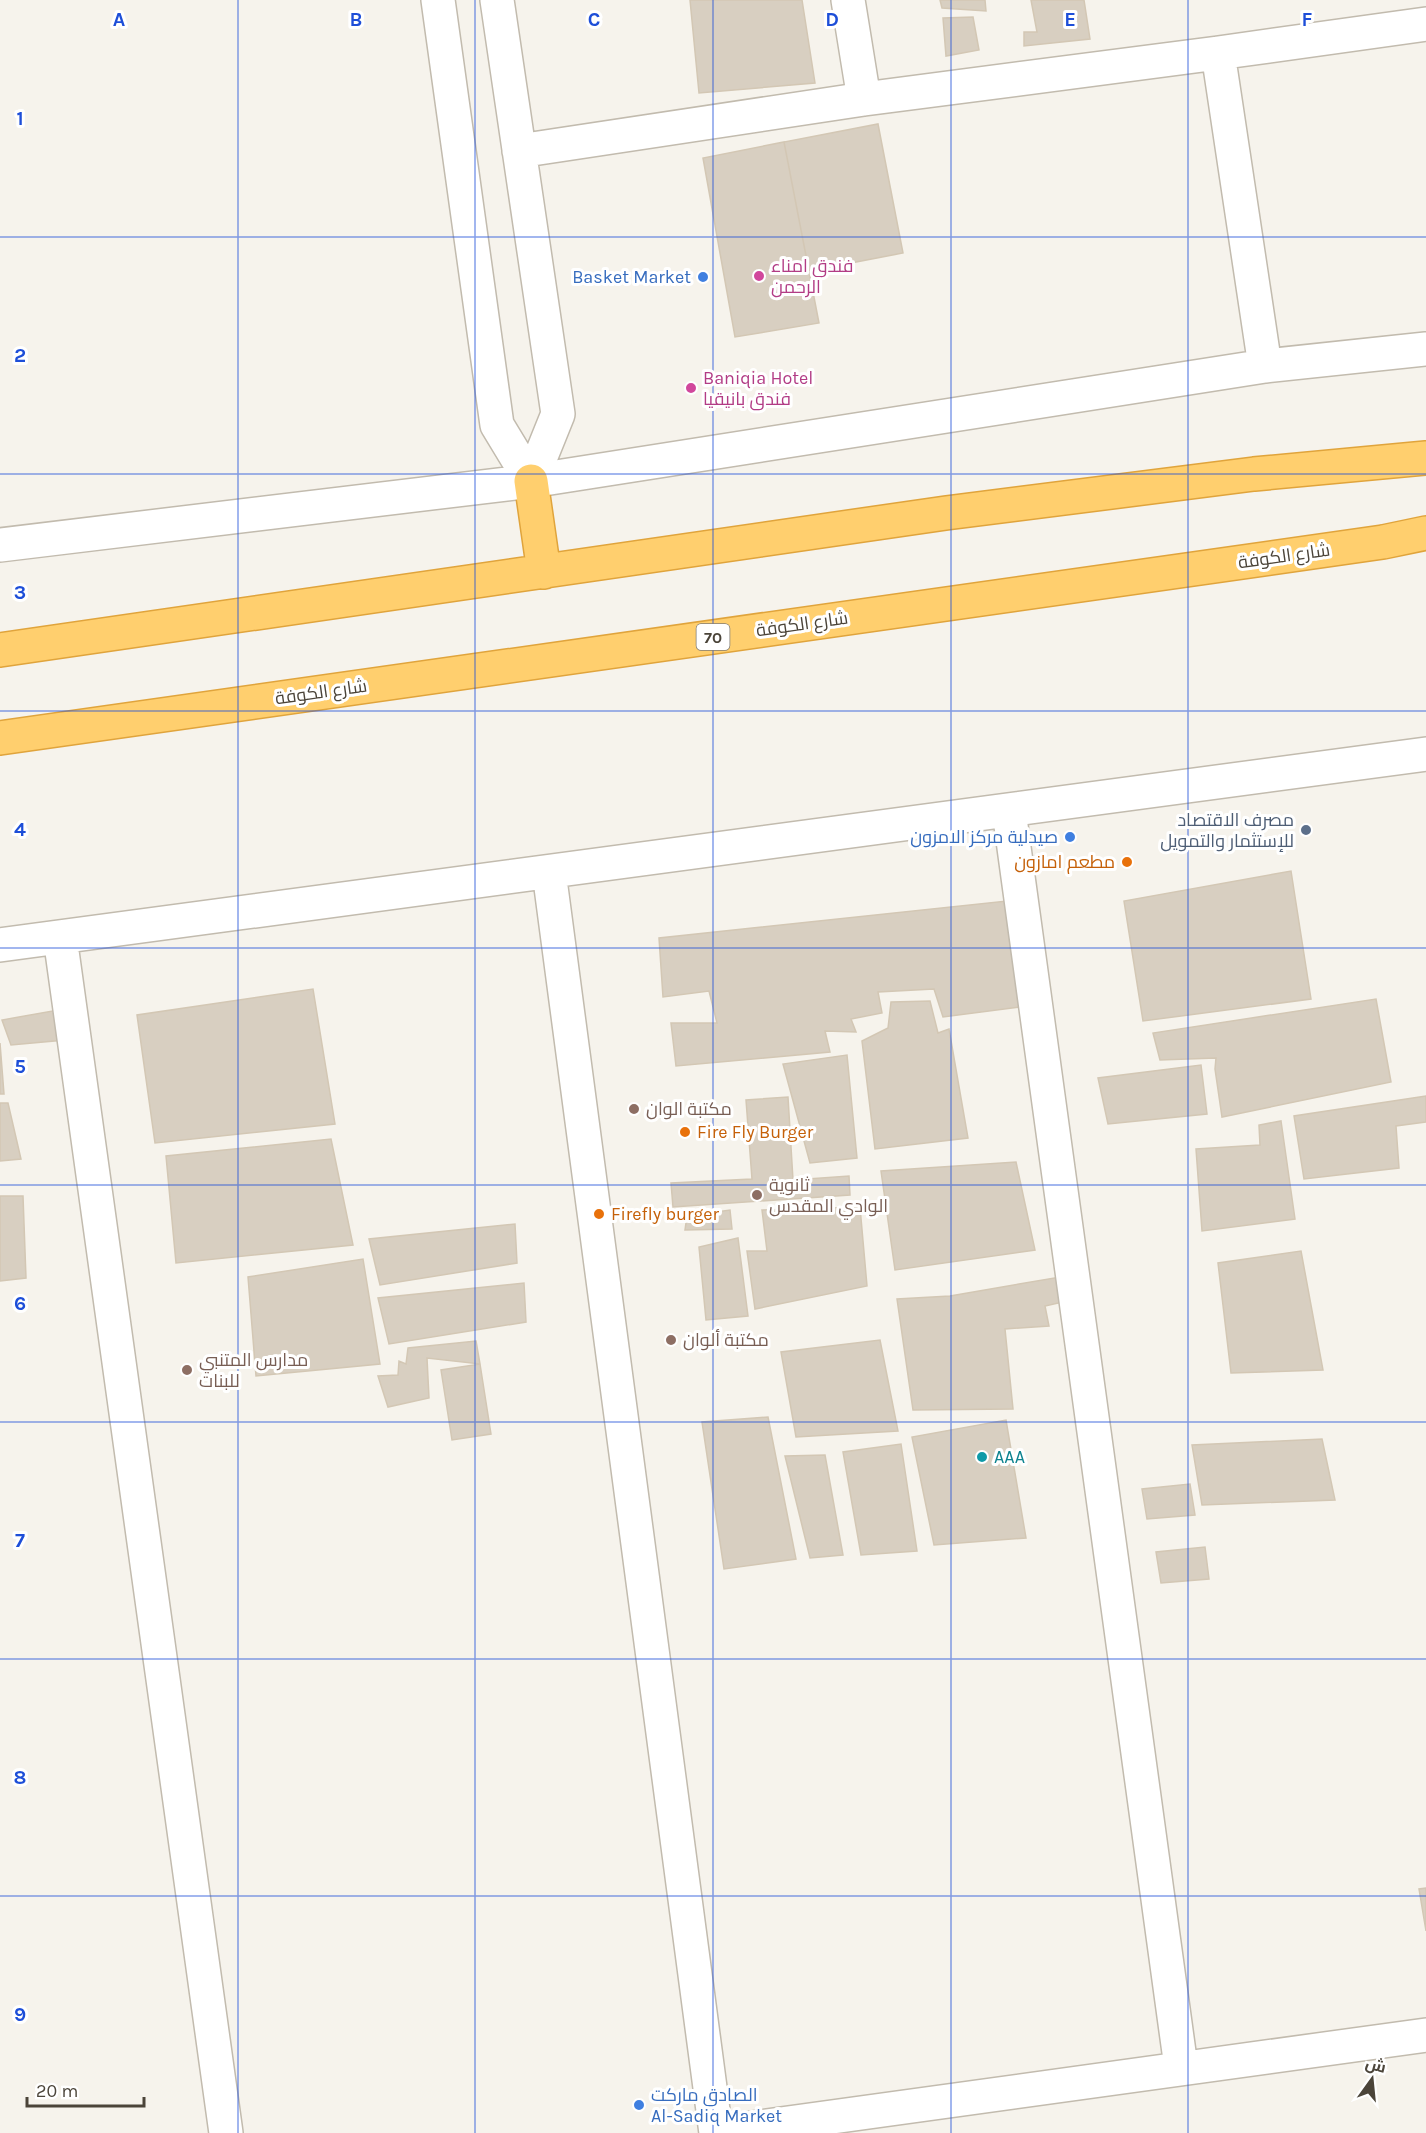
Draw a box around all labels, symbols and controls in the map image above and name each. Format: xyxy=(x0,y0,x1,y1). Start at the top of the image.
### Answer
text: A xyxy=(113,8,126,31)
text: B xyxy=(350,8,362,31)
text: C xyxy=(588,8,600,31)
text: D xyxy=(825,8,839,31)
text: E xyxy=(1064,8,1076,31)
text: F xyxy=(1302,8,1313,31)
text: 1 xyxy=(16,107,24,130)
place label: فندق امناء الرحمن xyxy=(771,255,853,298)
place label: Basket Market xyxy=(572,266,691,288)
marker: فندق امناء الرحمن xyxy=(752,269,766,283)
marker: Basket Market xyxy=(696,270,710,284)
text: 2 xyxy=(14,344,26,367)
place label: Baniqia Hotel فندق بانيقيا xyxy=(703,367,813,411)
marker: Baniqia Hotel فندق بانيقيا xyxy=(684,381,698,395)
street label: شارع الكوفة xyxy=(1237,539,1331,574)
text: 3 xyxy=(14,581,26,604)
street label: شارع الكوفة xyxy=(755,607,849,642)
road number: 70 xyxy=(696,624,730,650)
street label: شارع الكوفة xyxy=(274,675,368,710)
place label: مصرف الاقتصاد للإستثمار والتمويل xyxy=(1160,809,1294,852)
text: 4 xyxy=(14,818,26,841)
marker: مصرف الاقتصاد للإستثمار والتمويل xyxy=(1299,823,1313,837)
place label: صيدلية مركز الامزون xyxy=(910,826,1058,848)
marker: صيدلية مركز الامزون xyxy=(1063,830,1077,844)
place label: مطعم امازون xyxy=(1014,851,1115,874)
marker: مطعم امازون xyxy=(1120,855,1134,869)
text: 5 xyxy=(14,1055,26,1078)
place label: مكتبة الوان xyxy=(646,1098,732,1120)
marker: مكتبة الوان xyxy=(627,1102,641,1116)
place label: Fire Fly Burger xyxy=(697,1121,814,1143)
marker: Fire Fly Burger xyxy=(678,1125,692,1139)
place label: ثانوية الوادي المقدس xyxy=(769,1174,888,1220)
marker: ثانوية الوادي المقدس xyxy=(750,1188,764,1202)
place label: Firefly burger xyxy=(611,1203,720,1225)
marker: Firefly burger xyxy=(592,1207,606,1221)
text: 6 xyxy=(14,1292,26,1315)
place label: مكتبة ألوان xyxy=(683,1329,769,1351)
marker: مكتبة ألوان xyxy=(664,1333,678,1347)
place label: مدارس المتنبي للبنات xyxy=(199,1349,308,1392)
marker: مدارس المتنبي للبنات xyxy=(180,1363,194,1377)
place label: AAA xyxy=(994,1446,1025,1468)
marker: AAA xyxy=(975,1450,989,1464)
text: 7 xyxy=(15,1529,25,1552)
text: 8 xyxy=(14,1766,26,1789)
text: 9 xyxy=(14,2003,26,2026)
north arrow xyxy=(1342,2049,1402,2109)
text: ش xyxy=(1363,2053,1388,2077)
scale bar xyxy=(27,2070,144,2108)
text: 20 m xyxy=(36,2080,78,2102)
place label: الصادق ماركت Al-Sadiq Market xyxy=(651,2084,782,2127)
marker: الصادق ماركت Al-Sadiq Market xyxy=(632,2098,646,2112)

